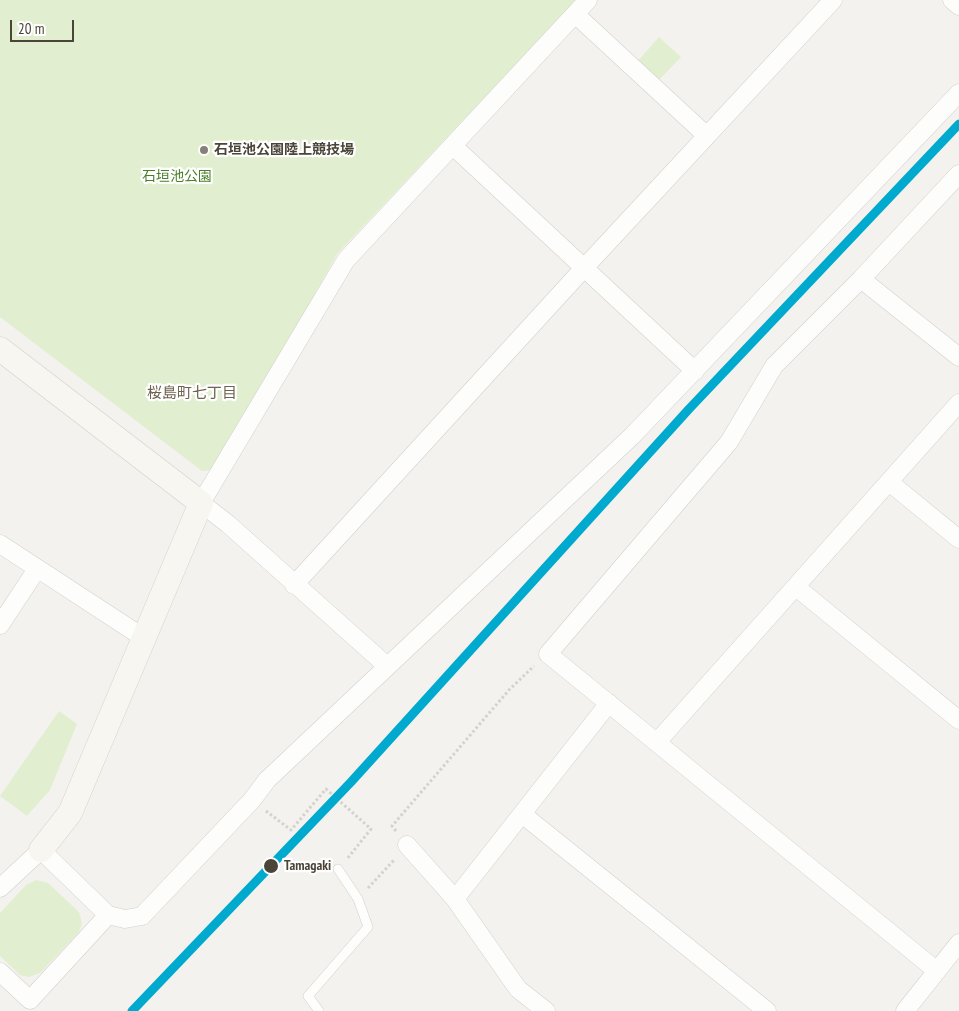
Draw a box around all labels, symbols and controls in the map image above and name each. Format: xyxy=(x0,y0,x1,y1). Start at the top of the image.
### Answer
scale bar xyxy=(12,10,76,42)
text: 20 m xyxy=(18,19,44,38)
place label: 石垣池公園陸上競技場 xyxy=(214,142,354,158)
marker: 石垣池公園陸上競技場 xyxy=(198,144,210,156)
park label: 石垣池公園 xyxy=(142,169,212,185)
district label: 桜島町七丁目 xyxy=(147,385,237,403)
marker: Tamagaki xyxy=(262,857,280,875)
place label: Tamagaki xyxy=(284,858,331,874)

